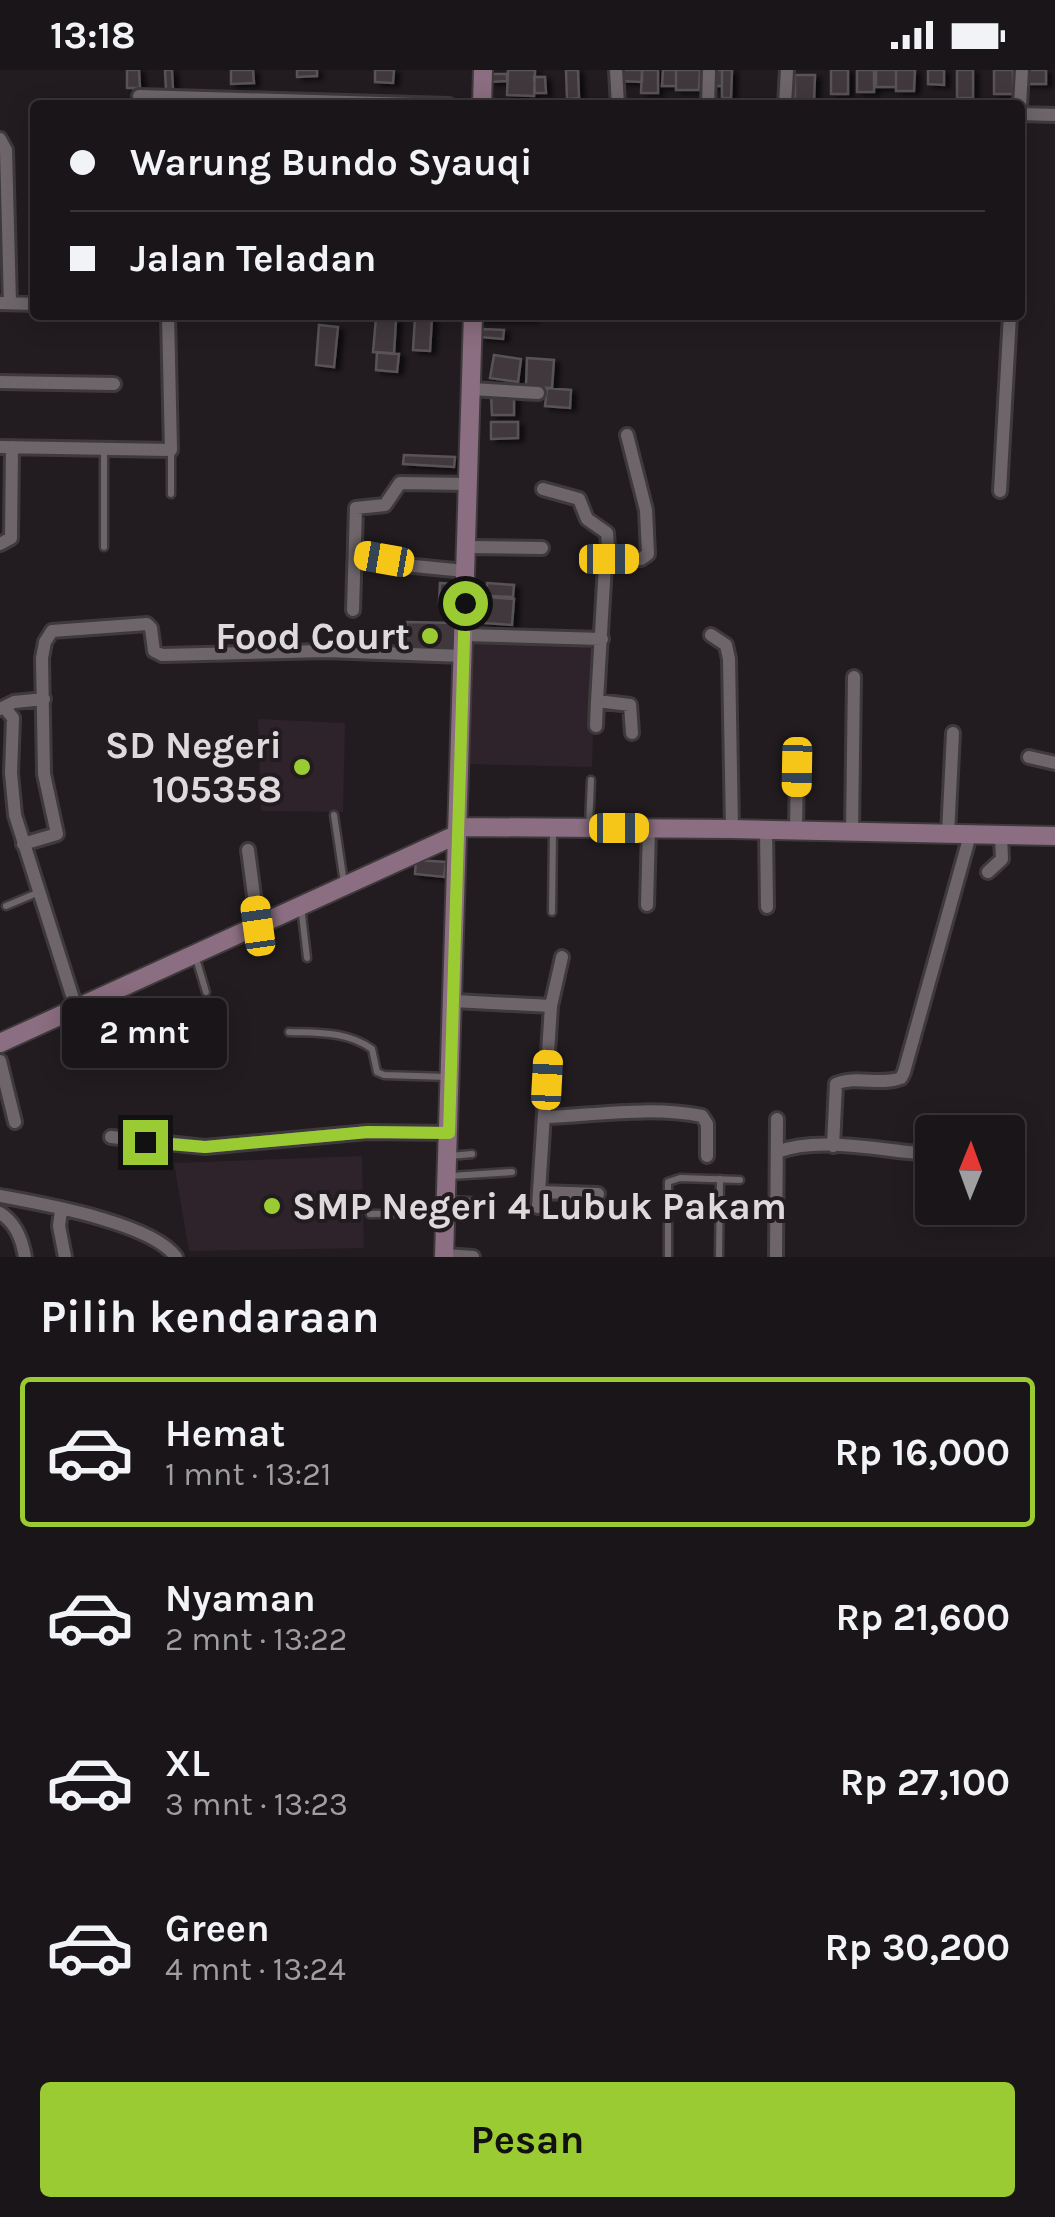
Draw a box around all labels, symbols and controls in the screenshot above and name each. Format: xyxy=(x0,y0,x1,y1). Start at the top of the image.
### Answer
text: 13:18 xyxy=(50,13,136,58)
text: Warung Bundo Syauqi xyxy=(130,140,532,185)
text: Jalan Teladan xyxy=(130,236,376,281)
car xyxy=(352,539,416,579)
car xyxy=(579,544,639,574)
route start xyxy=(443,581,488,626)
place label: Food Court xyxy=(215,614,410,659)
marker: Food Court xyxy=(419,625,441,647)
place label: SD Negeri 105358 xyxy=(105,723,282,812)
car xyxy=(781,737,813,797)
marker: SD Negeri 105358 xyxy=(291,756,313,778)
car xyxy=(589,813,649,843)
car xyxy=(239,894,277,958)
callout: 2 mnt xyxy=(62,997,228,1067)
text: 2 mnt xyxy=(99,1014,190,1051)
car xyxy=(530,1049,564,1111)
north arrow xyxy=(915,1115,1025,1225)
map controls xyxy=(915,1115,1025,1225)
route end xyxy=(123,1120,168,1165)
place label: SMP Negeri 4 Lubuk Pakam xyxy=(292,1184,787,1229)
marker: SMP Negeri 4 Lubuk Pakam xyxy=(261,1195,283,1217)
text: Pilih kendaraan xyxy=(40,1291,380,1343)
icon: car xyxy=(45,1407,135,1497)
text: Hemat xyxy=(165,1411,285,1456)
text: Rp 16,000 xyxy=(834,1430,1010,1475)
text: 1 mnt · 13:21 xyxy=(165,1456,331,1493)
icon: car xyxy=(45,1572,135,1662)
text: Nyaman xyxy=(165,1576,316,1621)
text: Rp 21,600 xyxy=(835,1595,1010,1640)
text: 2 mnt · 13:22 xyxy=(165,1621,347,1658)
icon: car xyxy=(45,1737,135,1827)
text: XL xyxy=(165,1741,210,1786)
text: Rp 27,100 xyxy=(840,1760,1010,1805)
text: 3 mnt · 13:23 xyxy=(165,1786,348,1823)
icon: car xyxy=(45,1902,135,1992)
text: Green xyxy=(165,1906,270,1951)
text: Rp 30,200 xyxy=(824,1925,1010,1970)
text: 4 mnt · 13:24 xyxy=(165,1951,346,1988)
button: Pesan xyxy=(40,2082,1015,2197)

